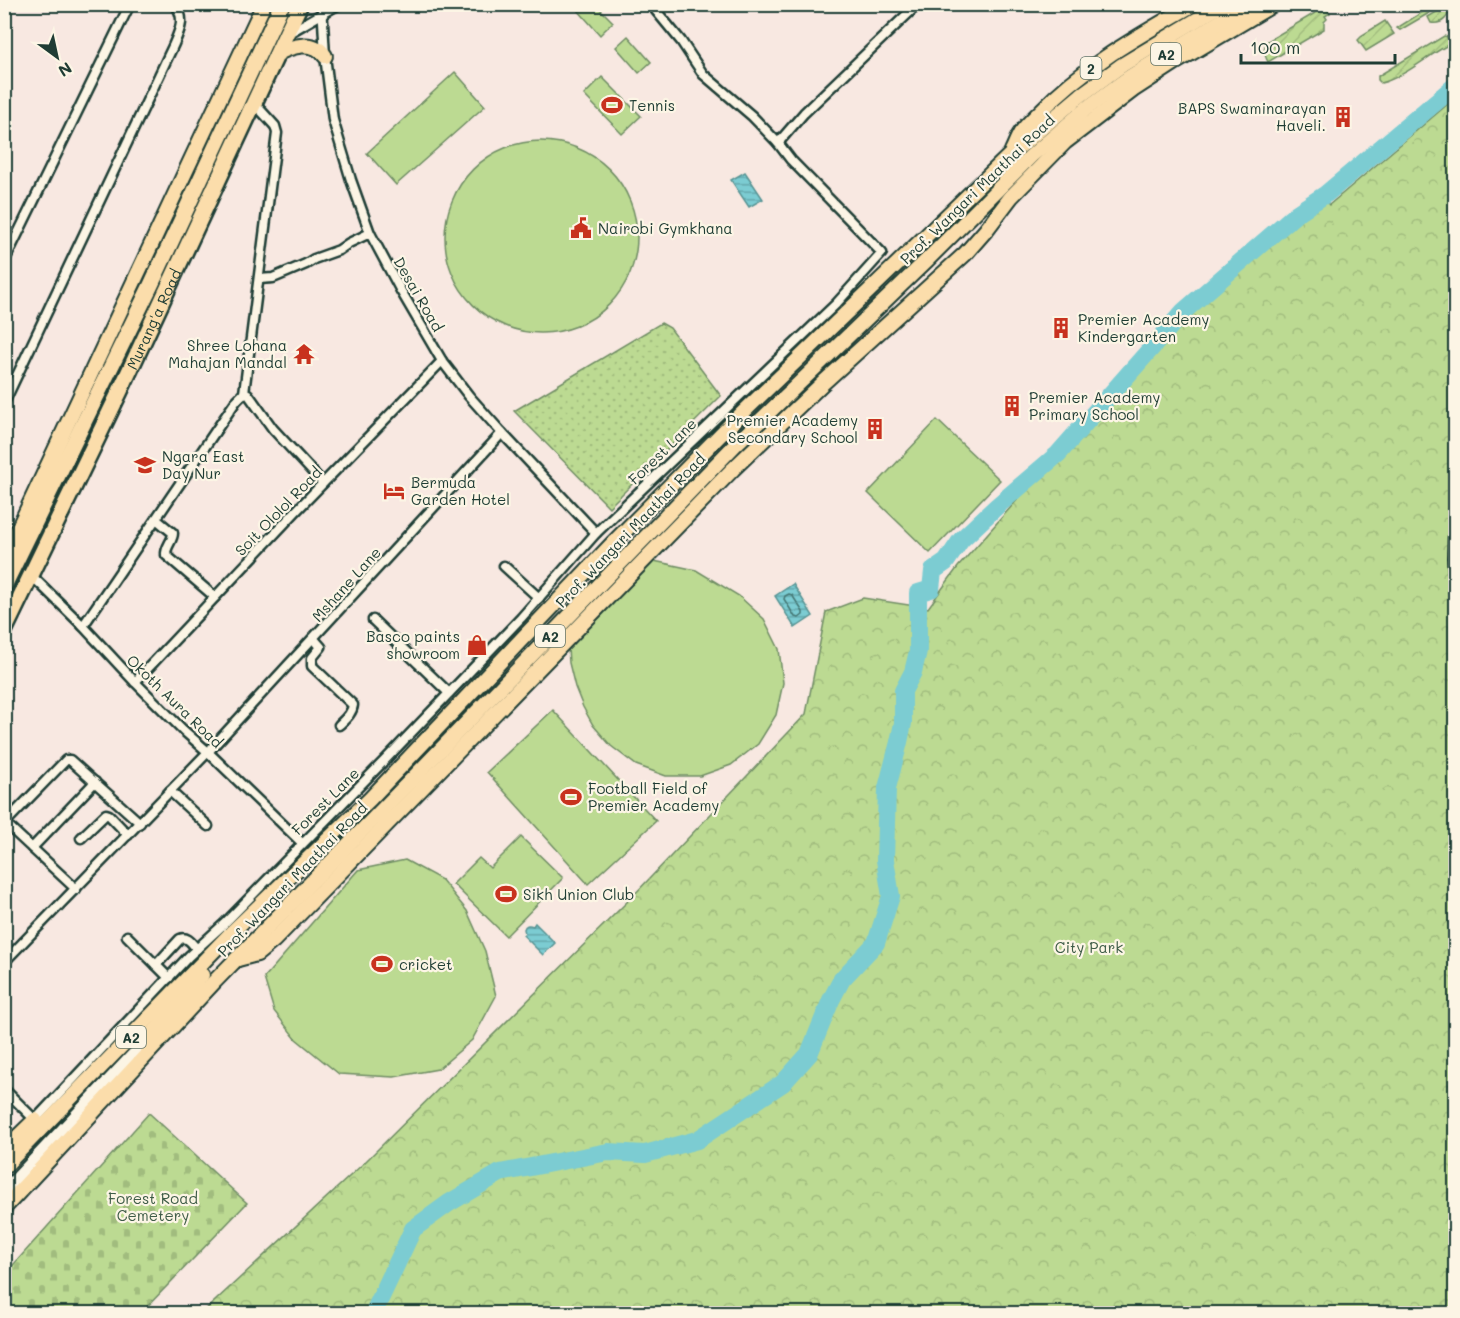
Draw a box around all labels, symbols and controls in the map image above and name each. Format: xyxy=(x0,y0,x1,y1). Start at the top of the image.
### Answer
north arrow xyxy=(27,27,87,87)
scale bar xyxy=(1241,27,1396,65)
text: 100 m xyxy=(1250,35,1300,59)
road number: A2 xyxy=(1151,43,1181,65)
road number: 2 xyxy=(1080,57,1102,79)
text: N xyxy=(55,58,76,82)
sports icon: Tennis xyxy=(600,93,624,117)
place label: Tennis xyxy=(629,95,675,115)
place label: BAPS Swaminarayan Haveli. xyxy=(1178,98,1326,135)
building icon: BAPS Swaminarayan Haveli. xyxy=(1331,105,1355,129)
street label: Prof. Wangari Maathai Road xyxy=(895,110,1059,268)
public building icon: Nairobi Gymkhana xyxy=(569,216,593,240)
place label: Nairobi Gymkhana xyxy=(598,218,733,238)
street label: Desai Road xyxy=(390,253,448,335)
street label: Murang'a Road xyxy=(121,265,186,373)
place label: Premier Academy Kindergarten xyxy=(1078,309,1209,346)
building icon: Premier Academy Kindergarten xyxy=(1049,316,1073,340)
place label: Shree Lohana Mahajan Mandal xyxy=(168,335,287,372)
temple icon: Shree Lohana Mahajan Mandal xyxy=(292,342,316,366)
place label: Premier Academy Primary School xyxy=(1029,387,1160,424)
building icon: Premier Academy Primary School xyxy=(1000,394,1024,418)
place label: Premier Academy Secondary School xyxy=(727,410,858,447)
street label: Forest Lane xyxy=(624,413,700,489)
building icon: Premier Academy Secondary School xyxy=(863,417,887,441)
place label: Ngara East Day Nur xyxy=(162,446,245,483)
street label: Prof. Wangari Maathai Road xyxy=(551,448,709,612)
school or university icon: Ngara East Day Nur xyxy=(133,453,157,477)
street label: Soit Ololol Road xyxy=(230,462,326,560)
place label: Bermuda Garden Hotel xyxy=(411,472,510,509)
hotel icon: Bermuda Garden Hotel xyxy=(382,479,406,503)
street label: Mshane Lane xyxy=(307,542,385,626)
road number: A2 xyxy=(535,625,565,647)
place label: Basco paints showroom xyxy=(366,626,460,663)
shop icon: Basco paints showroom xyxy=(465,633,489,657)
street label: Okoth Aura Road xyxy=(123,650,227,752)
street label: Forest Lane xyxy=(287,763,363,839)
place label: Football Field of Premier Academy xyxy=(588,778,719,815)
sports icon: Football Field of Premier Academy xyxy=(559,785,583,809)
street label: Prof. Wangari Maathai Road xyxy=(213,797,371,961)
sports icon: Sikh Union Club xyxy=(494,882,518,906)
place label: Sikh Union Club xyxy=(523,884,634,904)
park label: City Park xyxy=(1055,937,1123,957)
sports icon: cricket xyxy=(370,952,394,976)
place label: cricket xyxy=(399,954,453,974)
road number: A2 xyxy=(116,1026,146,1048)
park label: Forest Road Cemetery xyxy=(108,1188,198,1225)

